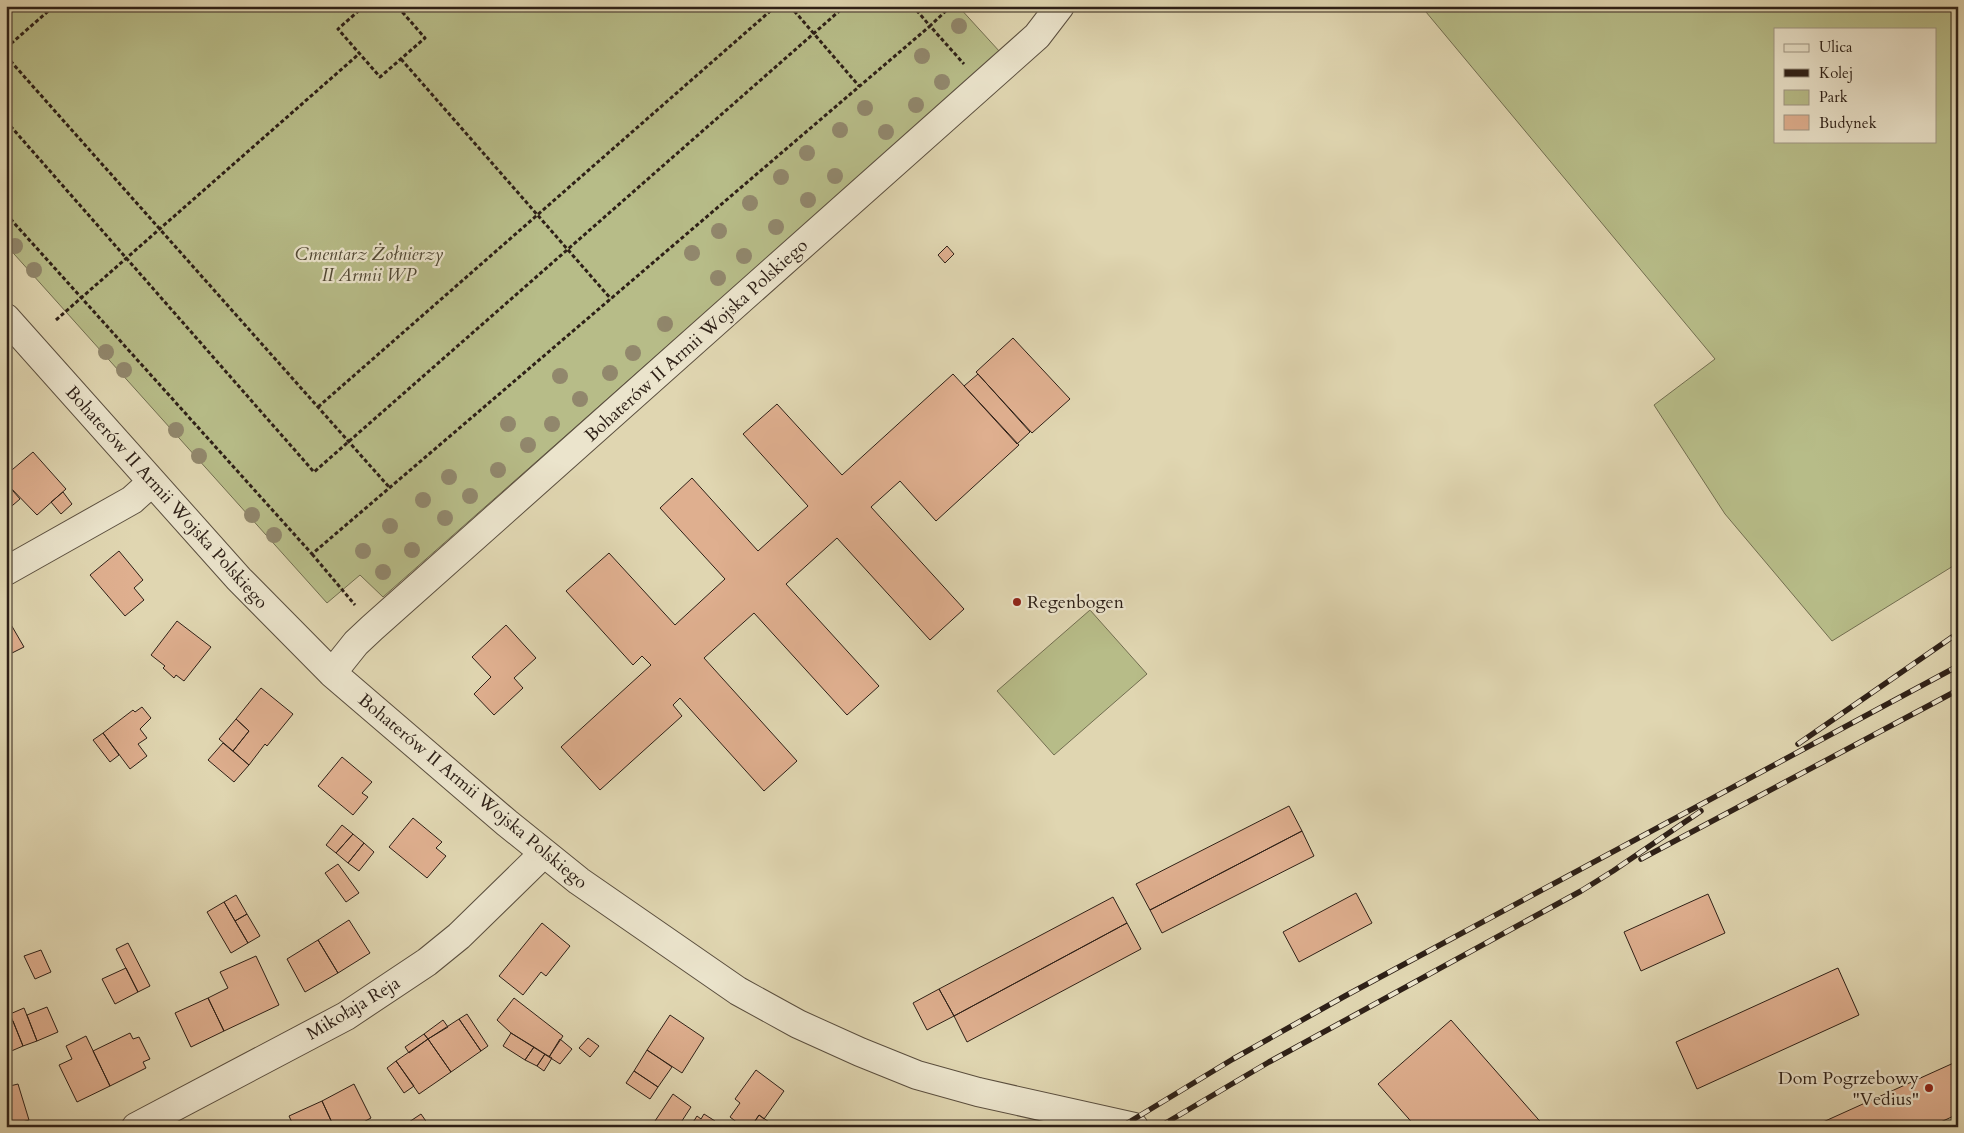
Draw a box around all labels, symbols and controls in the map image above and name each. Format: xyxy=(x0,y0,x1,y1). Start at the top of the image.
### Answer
legend xyxy=(1774,28,1936,142)
text: Ulica xyxy=(1819,37,1853,57)
text: Kolej xyxy=(1819,63,1853,83)
text: Park xyxy=(1819,87,1848,107)
text: Budynek xyxy=(1819,113,1877,133)
street label: Bohaterów II Armii Wojska Polskiego xyxy=(579,233,814,447)
park label: Cmentarz Żołnierzy II Armii WP xyxy=(295,242,443,288)
street label: Bohaterów II Armii Wojska Polskiego xyxy=(60,380,274,615)
place label: Regenbogen xyxy=(1027,590,1125,615)
marker: Regenbogen xyxy=(1011,596,1023,608)
street label: Bohaterów II Armii Wojska Polskiego xyxy=(353,688,593,895)
street label: Mikołaja Reja xyxy=(302,970,405,1046)
place label: Dom Pogrzebowy "Vedius" xyxy=(1778,1066,1919,1112)
marker: Dom Pogrzebowy "Vedius" xyxy=(1923,1082,1935,1094)

